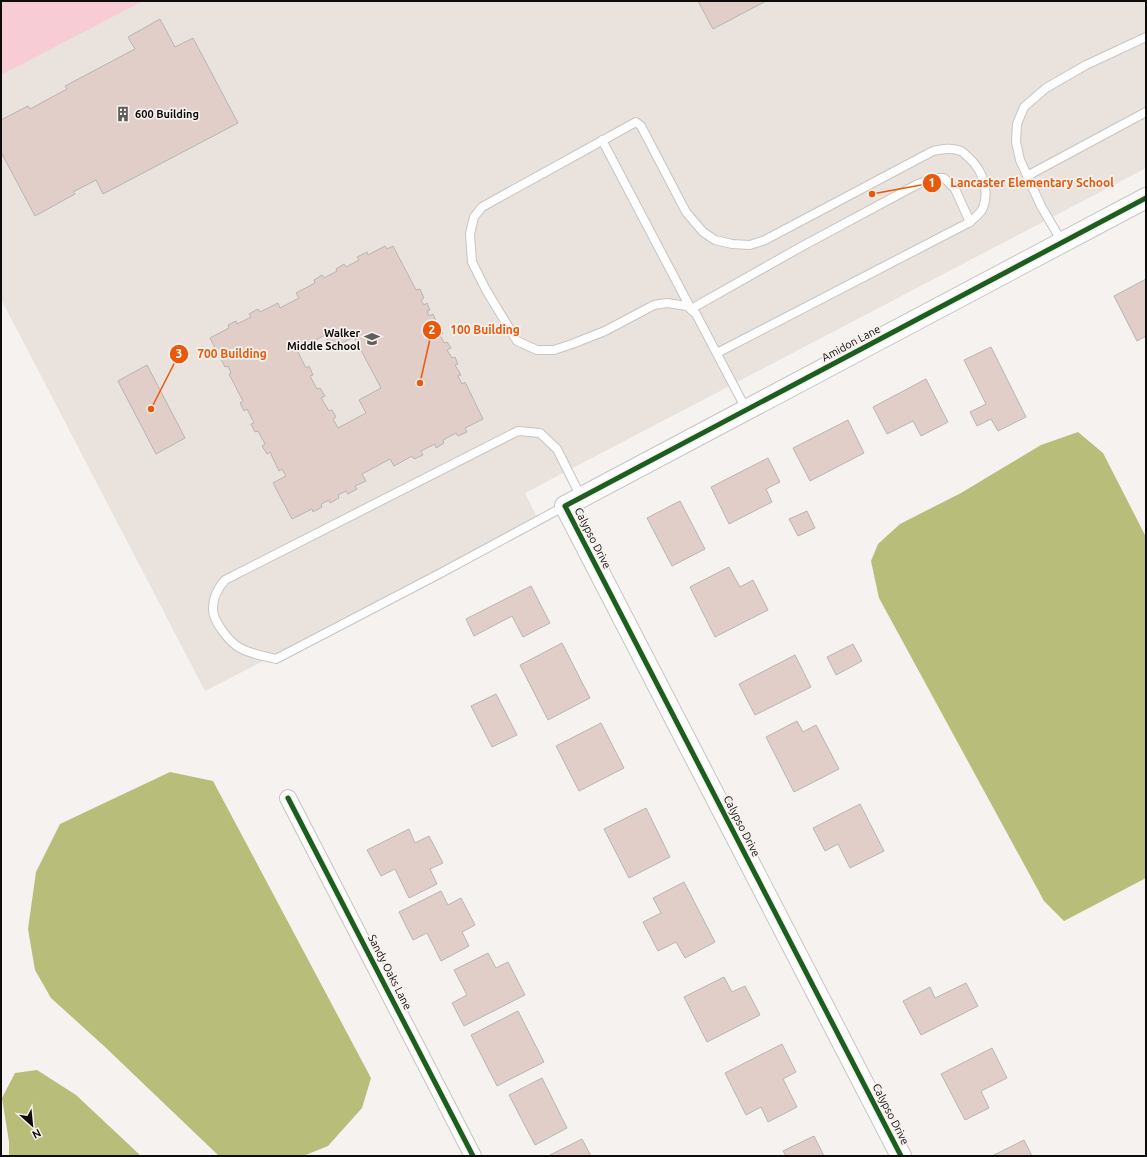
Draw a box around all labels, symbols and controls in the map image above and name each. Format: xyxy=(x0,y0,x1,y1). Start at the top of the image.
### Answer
building icon: 600 Building xyxy=(114,105,132,123)
place label: 600 Building xyxy=(135,108,199,120)
callout: Lancaster Elementary School xyxy=(922,171,1122,195)
text: 1 xyxy=(929,176,935,189)
text: Lancaster Elementary School xyxy=(950,176,1114,189)
callout: 100 Building xyxy=(422,318,528,342)
text: 2 xyxy=(429,323,436,336)
text: 100 Building xyxy=(450,323,520,336)
street label: Amidon Lane xyxy=(820,323,882,363)
place label: Walker Middle School xyxy=(287,327,361,352)
school or university icon: Walker Middle School xyxy=(363,330,381,348)
callout: 700 Building xyxy=(169,342,274,366)
text: 3 xyxy=(176,347,182,360)
text: 700 Building xyxy=(197,347,267,360)
street label: Calypso Drive xyxy=(573,506,613,570)
street label: Calypso Drive xyxy=(722,794,762,858)
street label: Sandy Oaks Lane xyxy=(366,932,414,1012)
street label: Calypso Drive xyxy=(871,1082,911,1146)
north arrow xyxy=(12,1105,52,1145)
text: N xyxy=(30,1127,43,1141)

